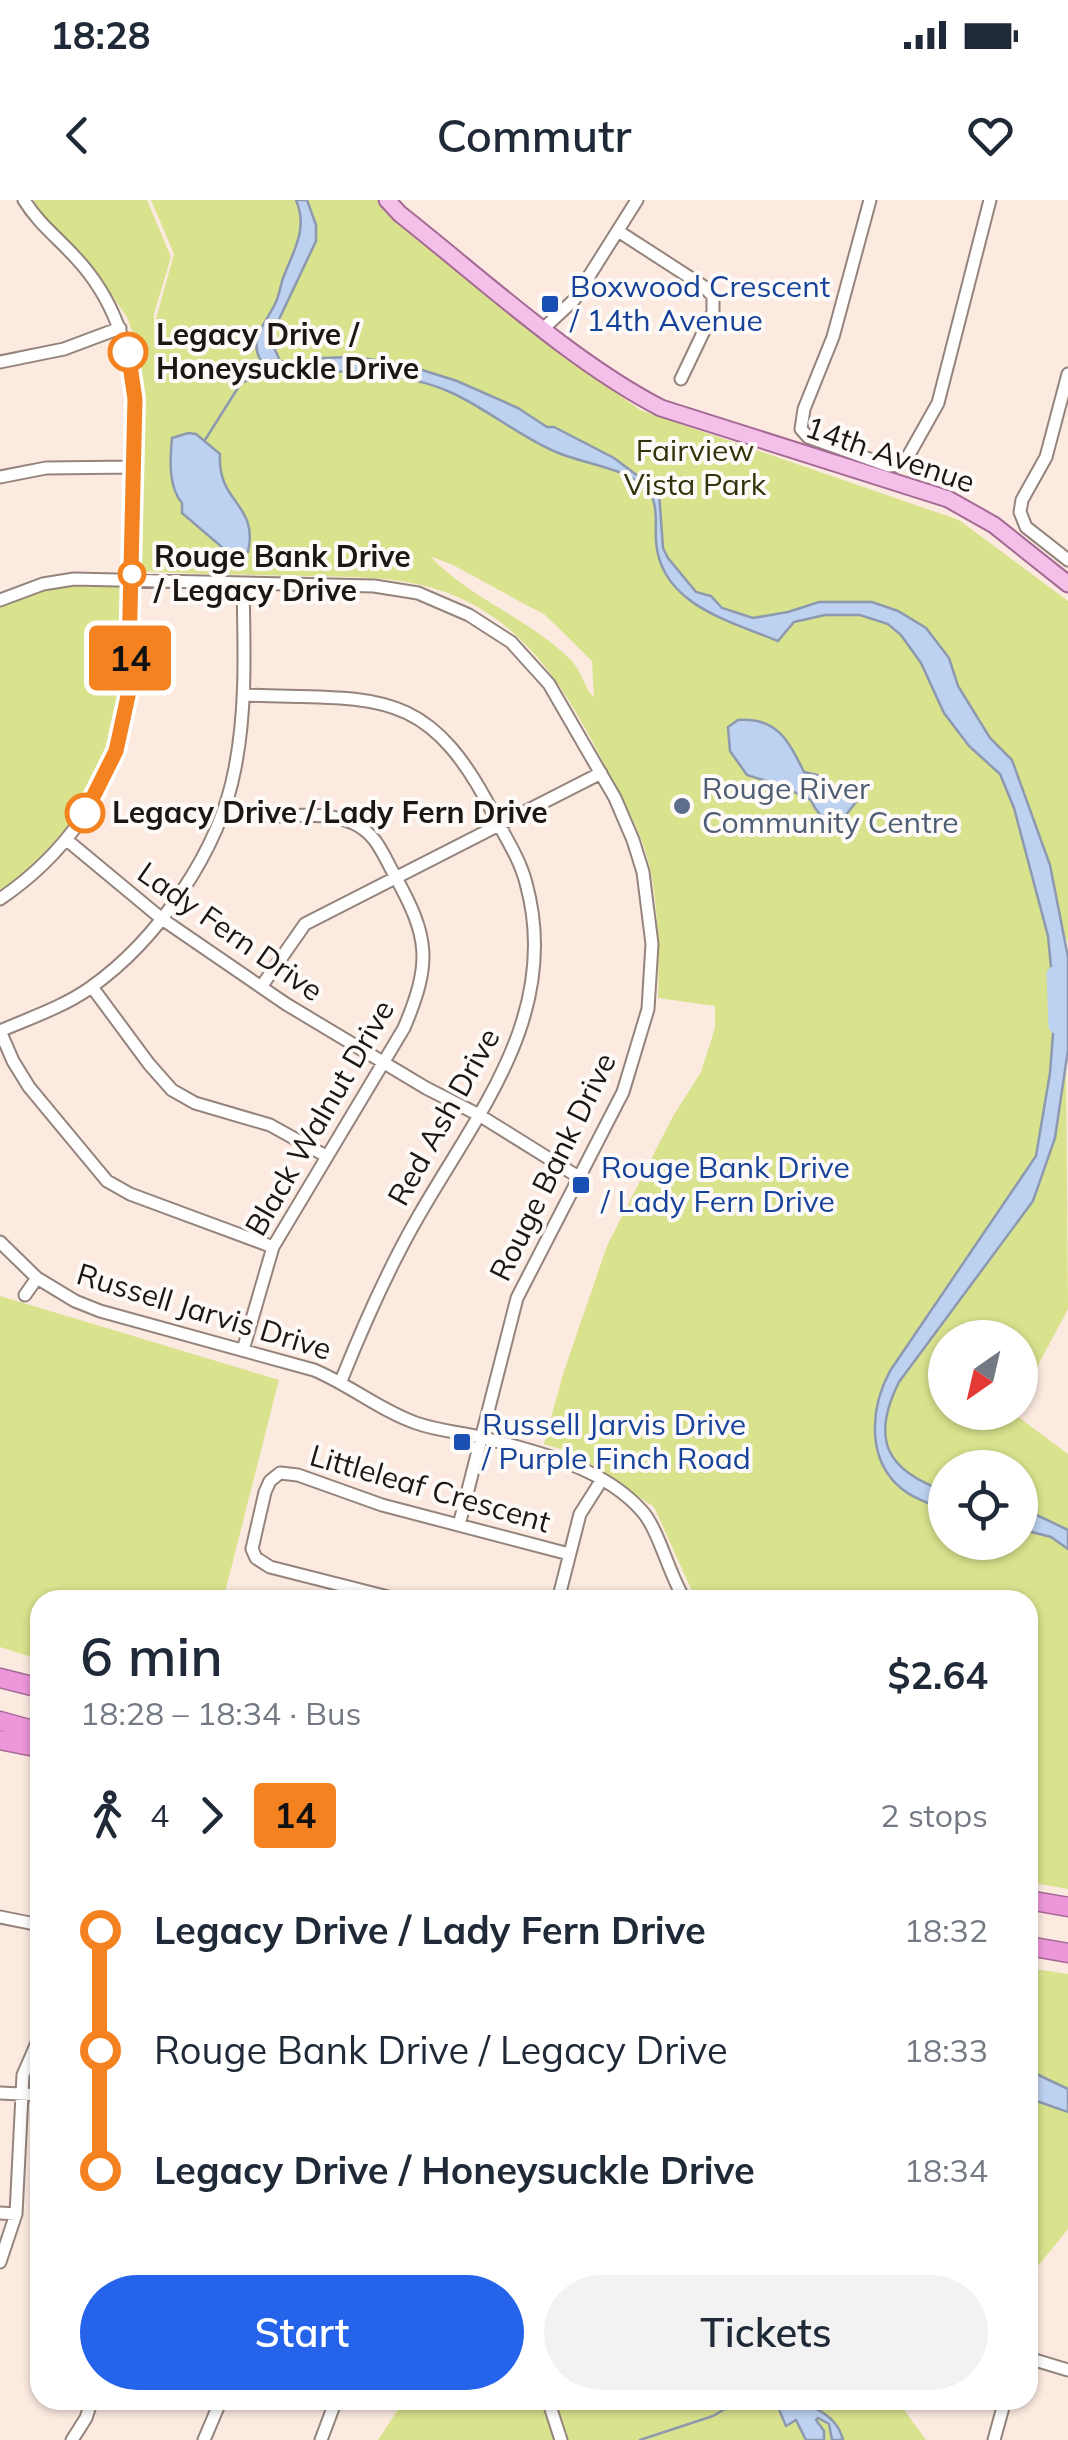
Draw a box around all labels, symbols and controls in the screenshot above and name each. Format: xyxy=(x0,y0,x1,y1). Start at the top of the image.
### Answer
text: 18:28 xyxy=(50,11,151,59)
text: Commutr xyxy=(437,107,632,163)
icon: back xyxy=(50,108,105,163)
icon: heart xyxy=(963,108,1018,163)
place label: Boxwood Crescent / 14th Avenue xyxy=(569,267,830,339)
marker: Boxwood Crescent / 14th Avenue xyxy=(539,293,561,315)
place label: Legacy Drive / Honeysuckle Drive xyxy=(156,315,419,387)
marker: Legacy Drive / Honeysuckle Drive xyxy=(109,333,147,371)
street label: 14th Avenue xyxy=(801,407,980,501)
park label: Fairview Vista Park xyxy=(624,431,767,503)
place label: Rouge Bank Drive / Legacy Drive xyxy=(153,537,411,609)
marker: Rouge Bank Drive / Legacy Drive xyxy=(119,561,145,587)
line badge: 14 xyxy=(85,626,175,690)
text: 14 xyxy=(109,636,151,680)
place label: Rouge River Community Centre xyxy=(702,769,959,841)
place label: Legacy Drive / Lady Fern Drive xyxy=(112,793,548,831)
marker: Legacy Drive / Lady Fern Drive xyxy=(66,794,104,832)
marker: Rouge River Community Centre xyxy=(671,795,693,817)
street label: Lady Fern Drive xyxy=(131,853,331,1009)
street label: Black Walnut Drive xyxy=(236,993,402,1242)
street label: Red Ash Drive xyxy=(379,1021,508,1212)
street label: Rouge Bank Drive xyxy=(480,1046,624,1287)
place label: Rouge Bank Drive / Lady Fern Drive xyxy=(600,1148,850,1220)
marker: Rouge Bank Drive / Lady Fern Drive xyxy=(570,1174,592,1196)
street label: Russell Jarvis Drive xyxy=(72,1254,336,1368)
north arrow xyxy=(928,1320,1038,1430)
map controls xyxy=(928,1320,1038,1560)
place label: Russell Jarvis Drive / Purple Finch Road xyxy=(481,1405,751,1477)
marker: Russell Jarvis Drive / Purple Finch Road xyxy=(451,1431,473,1453)
street label: Littleleaf Crescent xyxy=(306,1436,555,1541)
button: locate xyxy=(928,1450,1038,1560)
text: 6 min xyxy=(80,1621,223,1690)
text: $2.64 xyxy=(887,1651,988,1699)
text: 18:28 – 18:34 · Bus xyxy=(80,1693,361,1733)
icon: walk xyxy=(80,1788,135,1843)
icon: forward xyxy=(184,1788,239,1843)
text: 14 xyxy=(274,1793,316,1837)
text: 4 xyxy=(150,1795,169,1835)
text: 2 stops xyxy=(880,1795,988,1835)
text: Legacy Drive / Lady Fern Drive xyxy=(154,1906,706,1954)
text: 18:32 xyxy=(904,1910,988,1950)
text: Rouge Bank Drive / Legacy Drive xyxy=(154,2026,728,2074)
text: 18:33 xyxy=(904,2030,988,2070)
text: Legacy Drive / Honeysuckle Drive xyxy=(154,2146,755,2194)
text: 18:34 xyxy=(904,2150,988,2190)
button: Start xyxy=(80,2275,524,2390)
button: Tickets xyxy=(544,2275,988,2390)

